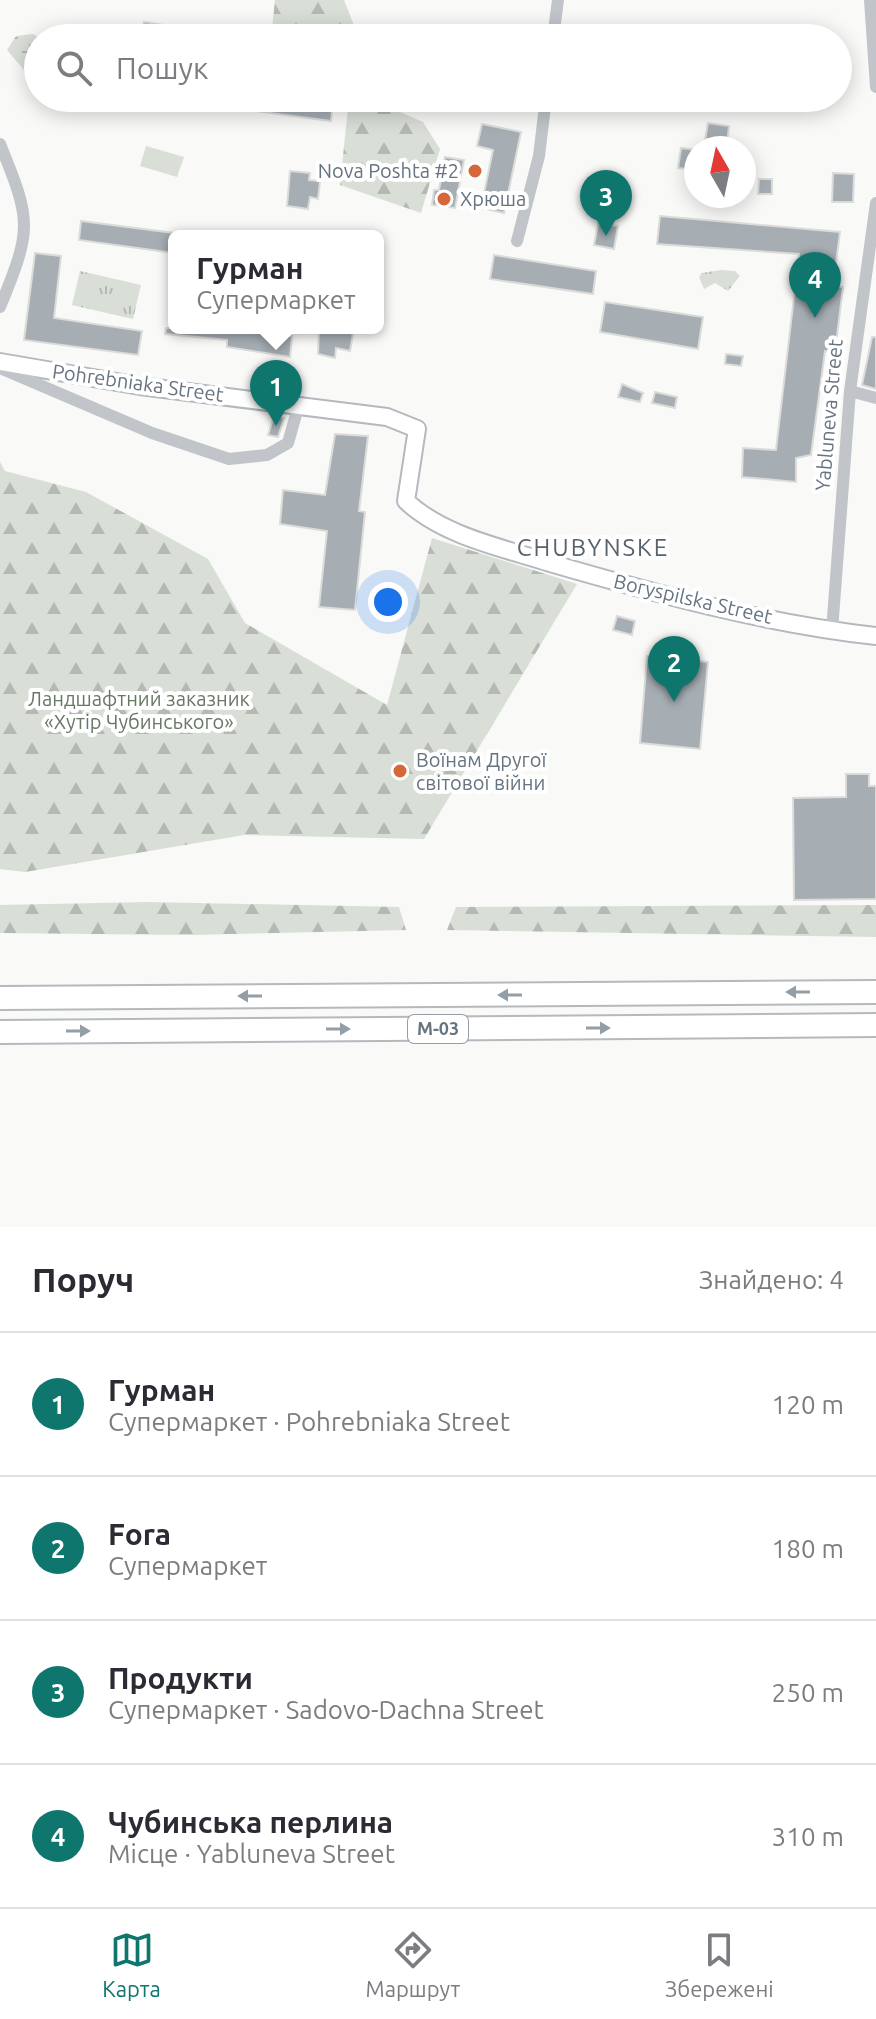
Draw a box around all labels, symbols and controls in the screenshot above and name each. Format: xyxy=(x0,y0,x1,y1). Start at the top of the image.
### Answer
search box xyxy=(24,24,852,112)
icon: search xyxy=(52,46,96,90)
text: Пошук xyxy=(116,51,209,85)
north arrow xyxy=(684,136,756,208)
place label: Nova Poshta #2 xyxy=(318,159,459,182)
marker: Nova Poshta #2 xyxy=(466,162,484,180)
pin: 3 xyxy=(580,170,632,236)
place label: Хрюша xyxy=(460,187,526,210)
marker: Хрюша xyxy=(435,190,453,208)
popup xyxy=(168,230,384,334)
text: Гурман xyxy=(196,251,304,285)
pin: 4 xyxy=(789,252,841,318)
text: Супермаркет xyxy=(196,285,356,314)
street label: Yabluneva Street xyxy=(810,338,847,492)
street label: Pohrebniaka Street xyxy=(51,359,225,406)
pin: 1 xyxy=(250,360,302,426)
district label: CHUBYNSKE xyxy=(517,534,669,561)
street label: Boryspilska Street xyxy=(612,569,775,628)
your location xyxy=(368,582,408,622)
pin: 2 xyxy=(648,636,700,702)
park label: Ландшафтний заказник «Хутір Чубинського» xyxy=(28,687,250,733)
place label: Воїнам Другої світової війни xyxy=(416,748,547,794)
marker: Воїнам Другої світової війни xyxy=(391,762,409,780)
one-way arrow xyxy=(785,986,810,999)
one-way arrow xyxy=(497,988,522,1001)
one-way arrow xyxy=(237,990,262,1003)
road number: М-03 xyxy=(408,1015,468,1043)
one-way arrow xyxy=(586,1021,611,1034)
one-way arrow xyxy=(326,1023,351,1036)
one-way arrow xyxy=(66,1025,91,1037)
text: Поруч xyxy=(32,1260,134,1298)
text: Знайдено: 4 xyxy=(699,1265,844,1294)
text: Гурман xyxy=(108,1373,215,1407)
text: 1 xyxy=(51,1390,65,1419)
text: 120 m xyxy=(772,1390,844,1419)
text: Супермаркет · Pohrebniaka Street xyxy=(108,1407,510,1436)
text: Fora xyxy=(108,1517,171,1551)
text: 2 xyxy=(51,1534,65,1563)
text: 180 m xyxy=(772,1534,844,1563)
text: Супермаркет xyxy=(108,1551,267,1580)
text: Продукти xyxy=(108,1661,253,1695)
text: 3 xyxy=(51,1678,65,1707)
text: 250 m xyxy=(772,1678,844,1707)
text: Супермаркет · Sadovo-Dachna Street xyxy=(108,1695,544,1724)
text: Чубинська перлина xyxy=(108,1805,393,1839)
text: 4 xyxy=(51,1822,65,1851)
text: 310 m xyxy=(772,1822,844,1851)
text: Місце · Yabluneva Street xyxy=(108,1839,395,1868)
tab: Карта xyxy=(102,1928,161,2001)
tab: Маршрут xyxy=(366,1928,460,2001)
tab: Збережені xyxy=(665,1928,774,2001)

